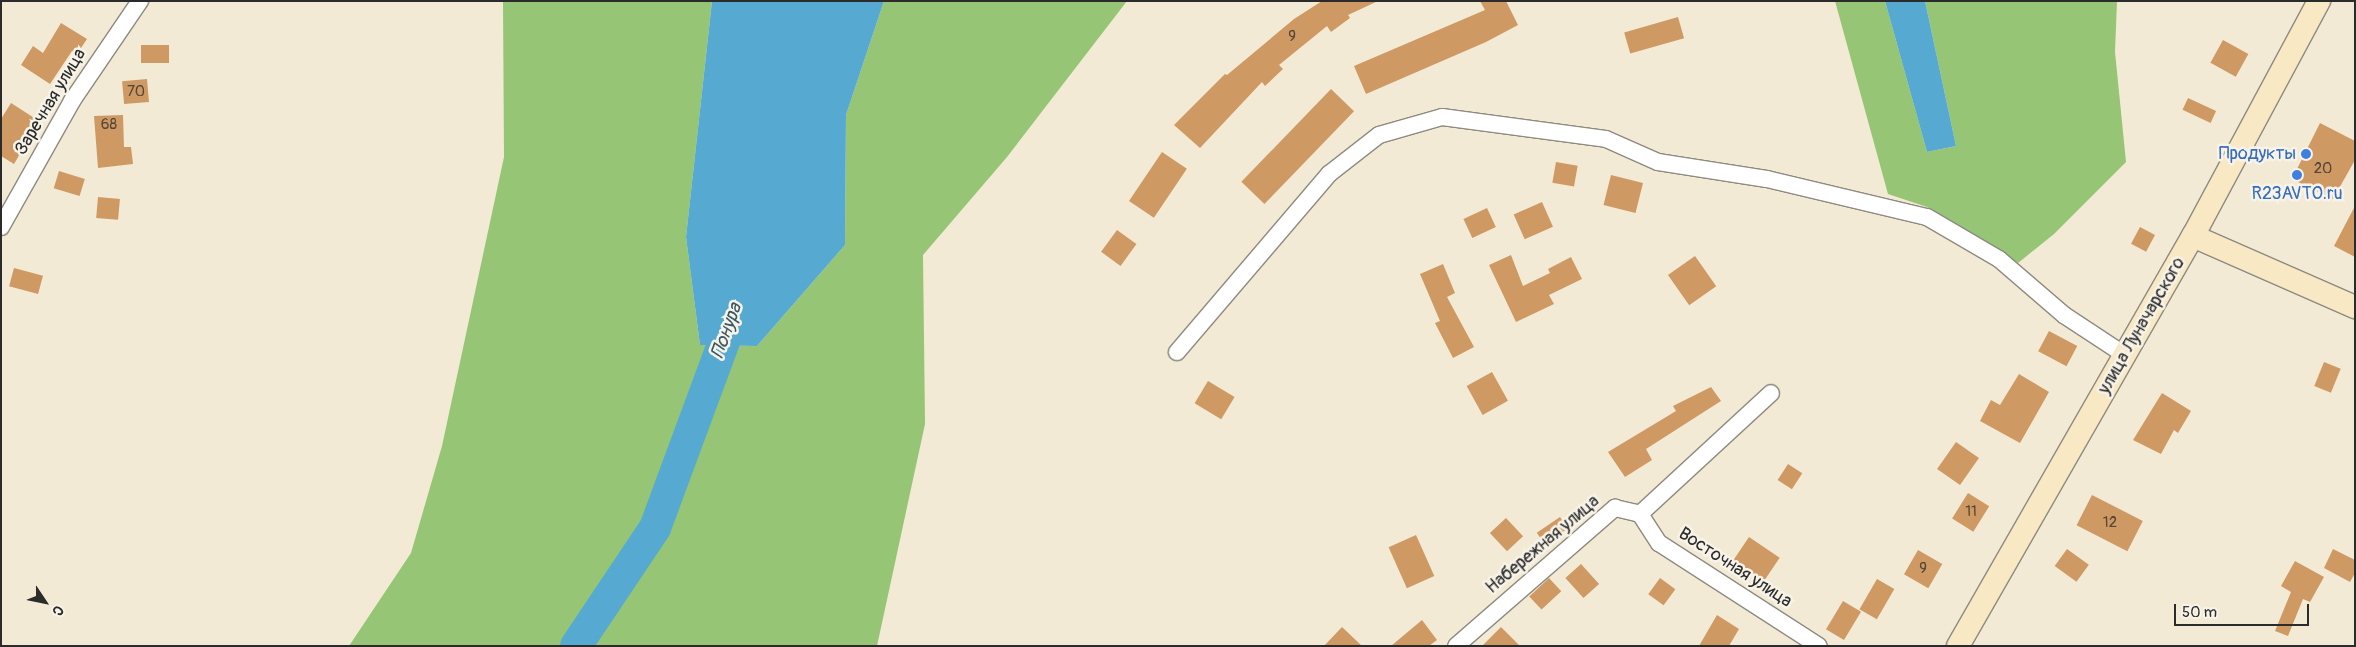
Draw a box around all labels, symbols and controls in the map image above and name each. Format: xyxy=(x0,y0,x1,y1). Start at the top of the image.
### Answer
house number: 9 xyxy=(1288,28,1296,46)
street label: Заречная улица xyxy=(11,45,91,159)
house number: 70 xyxy=(127,83,145,101)
house number: 68 xyxy=(101,116,117,134)
place label: Продукты xyxy=(2219,143,2296,165)
marker: Продукты xyxy=(2300,148,2312,160)
house number: 20 xyxy=(2314,160,2332,178)
marker: R23AVTO.ru xyxy=(2291,169,2303,181)
place label: R23AVTO.ru xyxy=(2252,183,2342,205)
street label: улица Луначарского xyxy=(2094,254,2190,398)
water label: Понура xyxy=(707,300,747,362)
street label: Набережная улица xyxy=(1482,491,1604,599)
house number: 11 xyxy=(1965,503,1977,521)
house number: 12 xyxy=(2103,514,2117,532)
street label: Восточная улица xyxy=(1674,523,1796,613)
house number: 9 xyxy=(1919,560,1927,578)
north arrow xyxy=(20,577,70,627)
scale bar xyxy=(2176,594,2311,626)
text: С xyxy=(48,602,67,619)
text: 50 m xyxy=(2182,603,2217,622)

